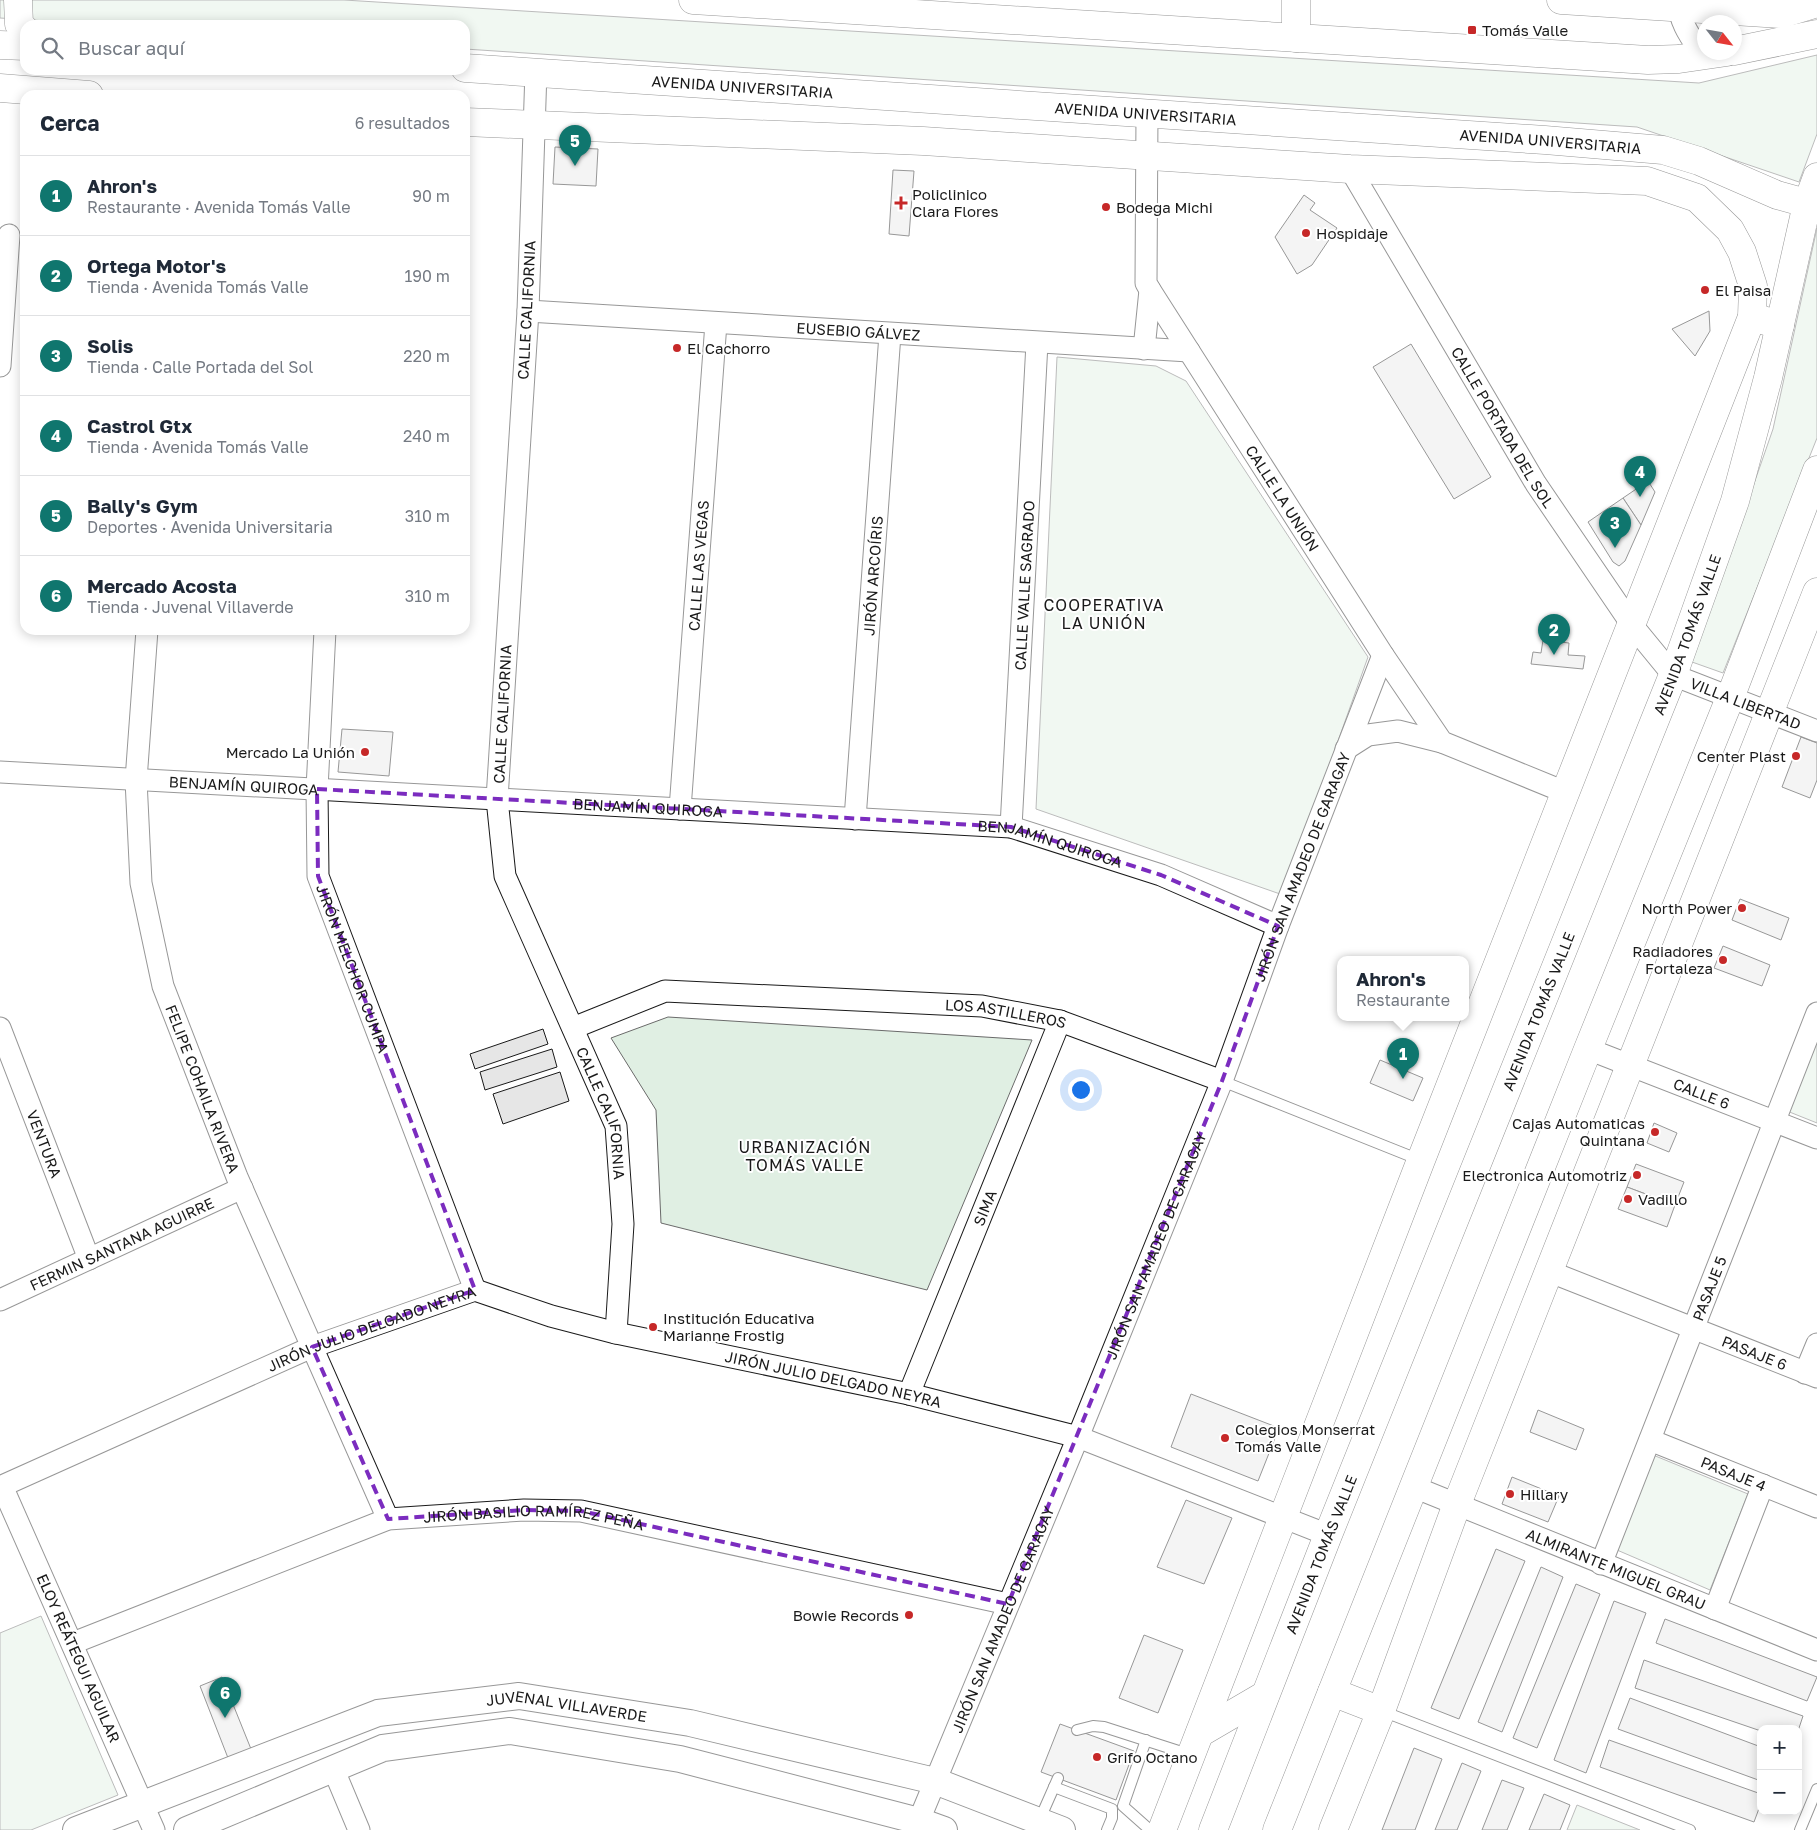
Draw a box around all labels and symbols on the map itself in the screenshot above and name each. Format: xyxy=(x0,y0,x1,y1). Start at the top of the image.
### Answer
north arrow xyxy=(1697,15,1742,60)
place label: Tomás Valle xyxy=(1482,21,1568,39)
marker: Tomás Valle xyxy=(1466,24,1478,36)
street label: AVENIDA UNIVERSITARIA xyxy=(651,71,834,102)
street label: AVENIDA UNIVERSITARIA xyxy=(1054,98,1237,128)
pin: 5 xyxy=(559,125,591,166)
street label: AVENIDA UNIVERSITARIA xyxy=(1459,125,1642,157)
place label: Policlinico Clara Flores xyxy=(912,185,998,220)
marker: Policlinico Clara Flores xyxy=(894,196,908,210)
place label: Bodega Michi xyxy=(1116,198,1213,216)
marker: Bodega Michi xyxy=(1100,201,1112,213)
place label: Hospidaje xyxy=(1316,224,1388,242)
marker: Hospidaje xyxy=(1300,227,1312,239)
street label: CALLE CALIFORNIA xyxy=(513,240,539,380)
place label: El Paisa xyxy=(1715,281,1771,299)
marker: El Paisa xyxy=(1699,284,1711,296)
street label: EUSEBIO GÁLVEZ xyxy=(796,318,921,344)
place label: El Cachorro xyxy=(687,339,770,357)
marker: El Cachorro xyxy=(671,342,683,354)
street label: CALLE PORTADA DEL SOL xyxy=(1448,343,1559,511)
street label: CALLE LA UNIÓN xyxy=(1242,442,1323,555)
pin: 4 xyxy=(1624,456,1656,497)
street label: CALLE LAS VEGAS xyxy=(684,500,712,632)
street label: CALLE VALLE SAGRADO xyxy=(1010,500,1038,671)
pin: 3 xyxy=(1599,507,1631,548)
street label: JIRÓN ARCOÍRIS xyxy=(859,515,886,636)
street label: AVENIDA TOMÁS VALLE xyxy=(1649,552,1724,717)
district label: COOPERATIVA LA UNIÓN xyxy=(1043,595,1165,633)
pin: 2 xyxy=(1538,614,1570,655)
street label: CALLE CALIFORNIA xyxy=(489,644,515,784)
street label: VILLA LIBERTAD xyxy=(1688,674,1804,733)
place label: Mercado La Unión xyxy=(226,743,355,761)
marker: Mercado La Unión xyxy=(359,746,371,758)
place label: Center Plast xyxy=(1697,747,1786,765)
street label: JIRÓN SAN AMADEO DE GARAGAY xyxy=(1250,749,1354,984)
marker: Center Plast xyxy=(1790,750,1802,762)
street label: BENJAMÍN QUIROGA xyxy=(168,772,319,798)
street label: BENJAMÍN QUIROGA xyxy=(573,794,723,820)
street label: BENJAMÍN QUIROGA xyxy=(977,816,1125,871)
street label: JIRÓN MELCHOR CUMPA xyxy=(313,881,393,1055)
place label: North Power xyxy=(1641,899,1732,917)
marker: North Power xyxy=(1736,902,1748,914)
street label: AVENIDA TOMÁS VALLE xyxy=(1498,929,1578,1093)
place label: Radiadores Fortaleza xyxy=(1632,942,1713,977)
marker: Radiadores Fortaleza xyxy=(1717,954,1729,966)
street label: LOS ASTILLEROS xyxy=(945,995,1069,1032)
street label: FELIPE COHAILA RIVERA xyxy=(162,1002,243,1175)
pin: 1 xyxy=(1387,1038,1419,1079)
street label: CALLE CALIFORNIA xyxy=(573,1044,629,1180)
street label: CALLE 6 xyxy=(1671,1074,1733,1112)
your location xyxy=(1068,1077,1094,1103)
street label: VENTURA xyxy=(23,1107,66,1180)
place label: Cajas Automaticas Quintana xyxy=(1512,1114,1645,1149)
marker: Cajas Automaticas Quintana xyxy=(1649,1126,1661,1138)
street label: JIRÓN SAN AMADEO DE GARAGAY xyxy=(1101,1129,1210,1362)
district label: URBANIZACIÓN TOMÁS VALLE xyxy=(739,1137,871,1175)
place label: Electronica Automotriz xyxy=(1462,1166,1627,1184)
marker: Electronica Automotriz xyxy=(1631,1169,1643,1181)
street label: SIMA xyxy=(969,1187,1000,1228)
place label: Vadillo xyxy=(1638,1190,1687,1208)
street label: FERMIN SANTANA AGUIRRE xyxy=(27,1193,217,1294)
marker: Vadillo xyxy=(1622,1193,1634,1205)
street label: PASAJE 5 xyxy=(1688,1253,1730,1323)
street label: JIRÓN JULIO DELGADO NEYRA xyxy=(264,1282,478,1375)
place label: Institución Educativa Marianne Frostig xyxy=(663,1309,814,1344)
marker: Institución Educativa Marianne Frostig xyxy=(647,1321,659,1333)
street label: PASAJE 6 xyxy=(1719,1331,1790,1373)
street label: JIRÓN JULIO DELGADO NEYRA xyxy=(723,1347,943,1411)
place label: Colegios Monserrat Tomás Valle xyxy=(1235,1420,1375,1455)
marker: Colegios Monserrat Tomás Valle xyxy=(1219,1432,1231,1444)
street label: PASAJE 4 xyxy=(1698,1452,1769,1495)
street label: AVENIDA TOMÁS VALLE xyxy=(1281,1472,1360,1636)
place label: Hillary xyxy=(1520,1485,1569,1503)
marker: Hillary xyxy=(1504,1488,1516,1500)
street label: JIRÓN BASILIO RAMÍREZ PEÑA xyxy=(423,1501,646,1533)
street label: JIRÓN SAN AMADEO DE GARAGAY xyxy=(947,1503,1058,1735)
street label: ALMIRANTE MIGUEL GRAU xyxy=(1524,1524,1709,1613)
street label: ELOY REÁTEGUI AGUILAR xyxy=(34,1571,124,1745)
place label: Bowie Records xyxy=(793,1606,899,1624)
marker: Bowie Records xyxy=(903,1609,915,1621)
pin: 6 xyxy=(209,1677,241,1718)
street label: JUVENAL VILLAVERDE xyxy=(485,1687,648,1725)
place label: Grifo Octano xyxy=(1107,1748,1198,1766)
marker: Grifo Octano xyxy=(1091,1751,1103,1763)

